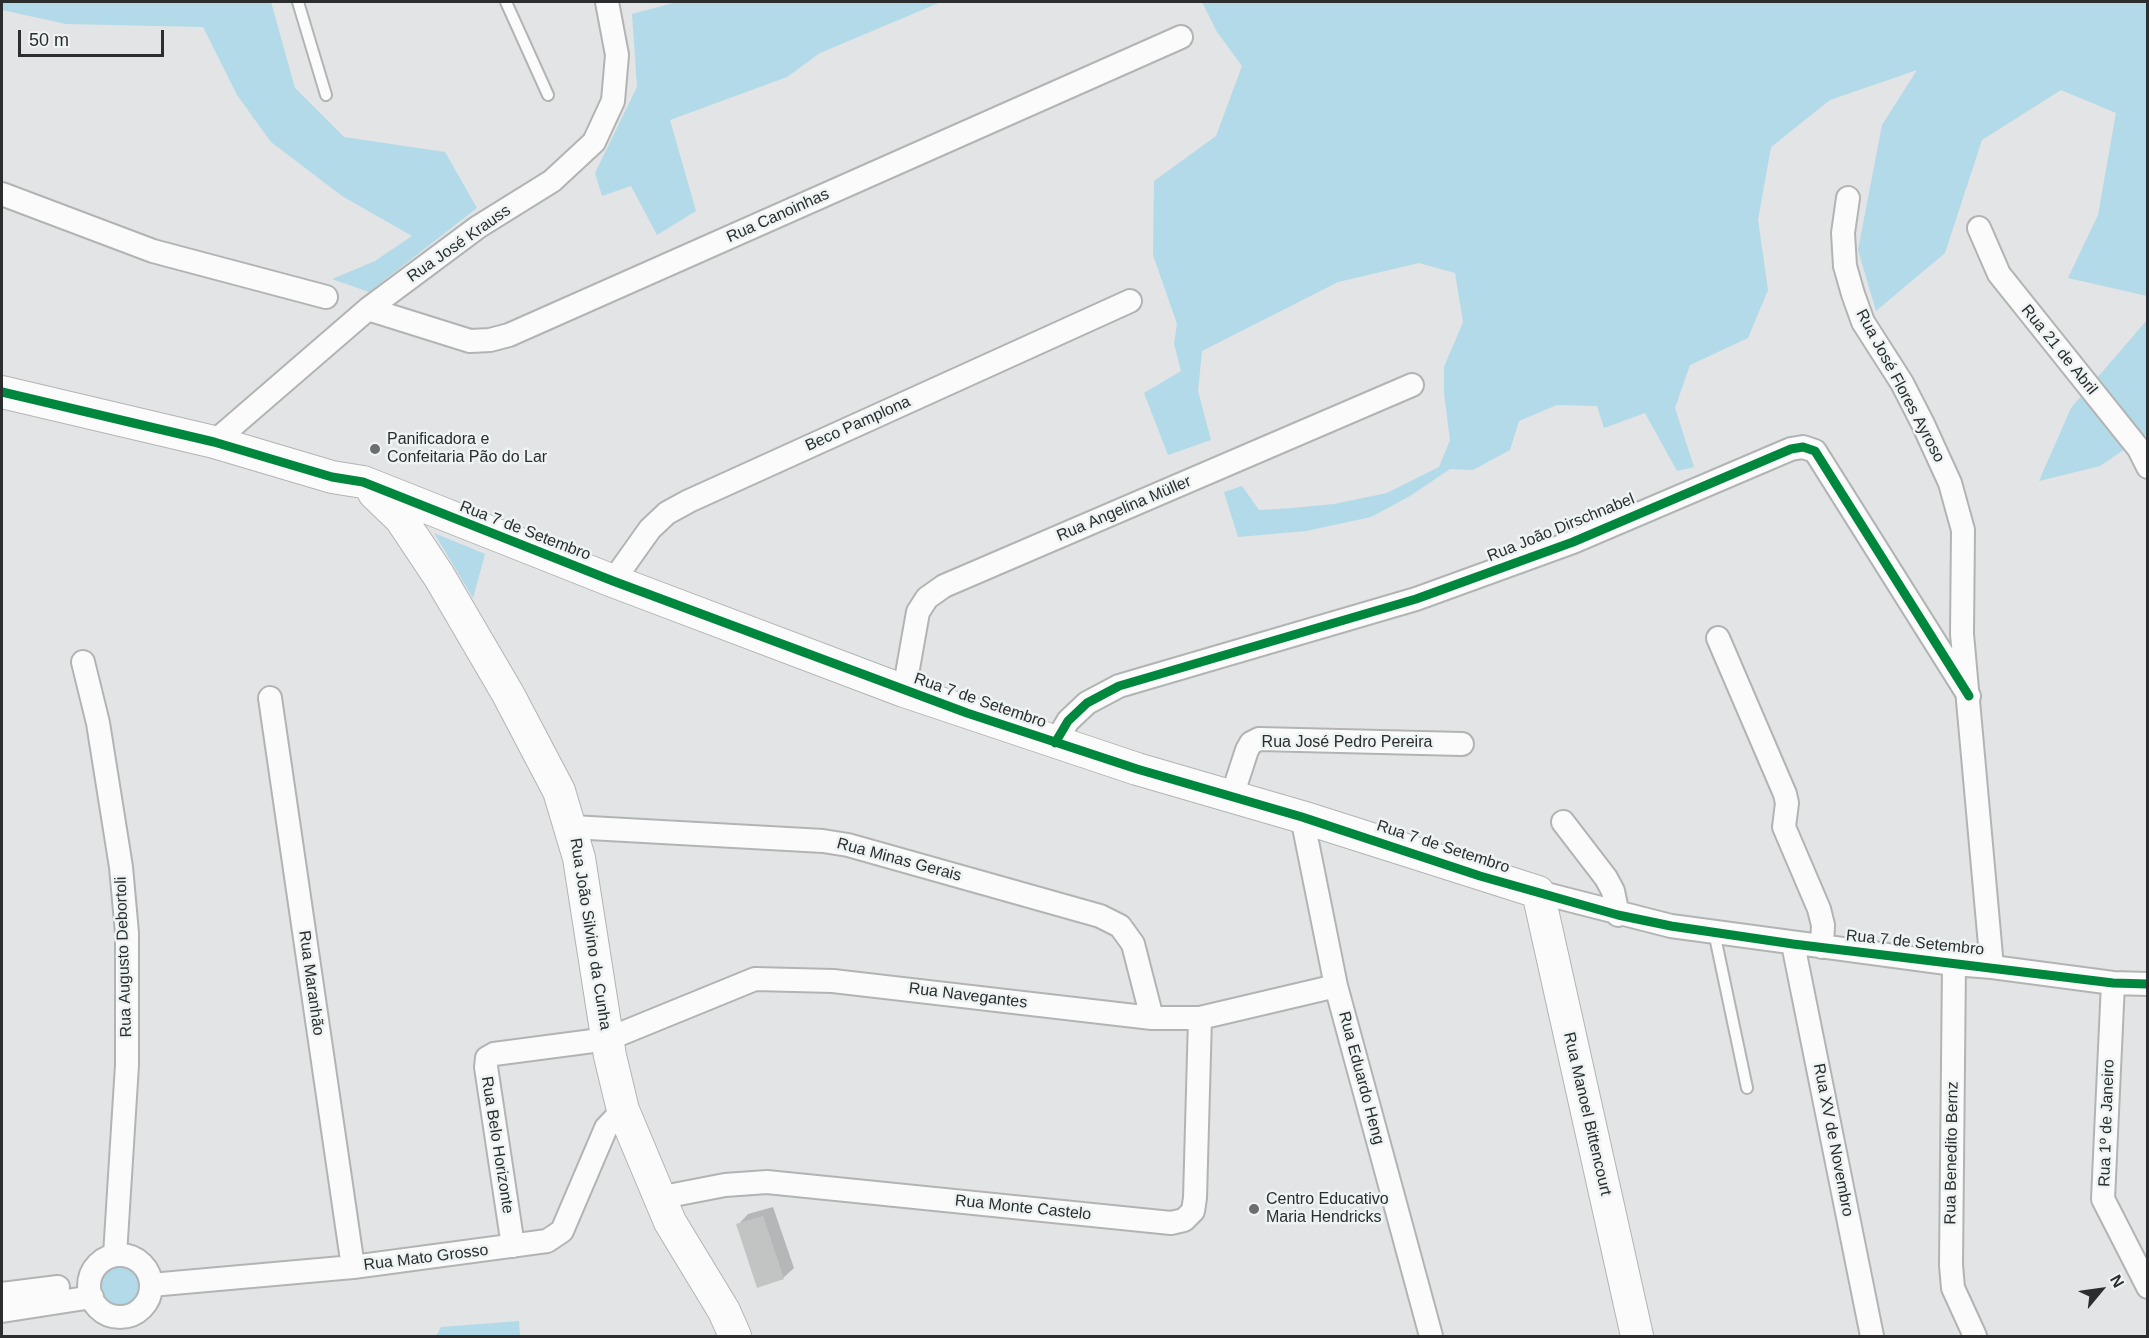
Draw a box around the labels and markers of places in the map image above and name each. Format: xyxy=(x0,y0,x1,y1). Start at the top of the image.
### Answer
place label: Panificadora e Confeitaria Pão do Lar xyxy=(387,430,547,468)
marker: Panificadora e Confeitaria Pão do Lar xyxy=(368,442,382,456)
place label: Centro Educativo Maria Hendricks xyxy=(1266,1190,1389,1228)
marker: Centro Educativo Maria Hendricks xyxy=(1247,1202,1261,1216)

